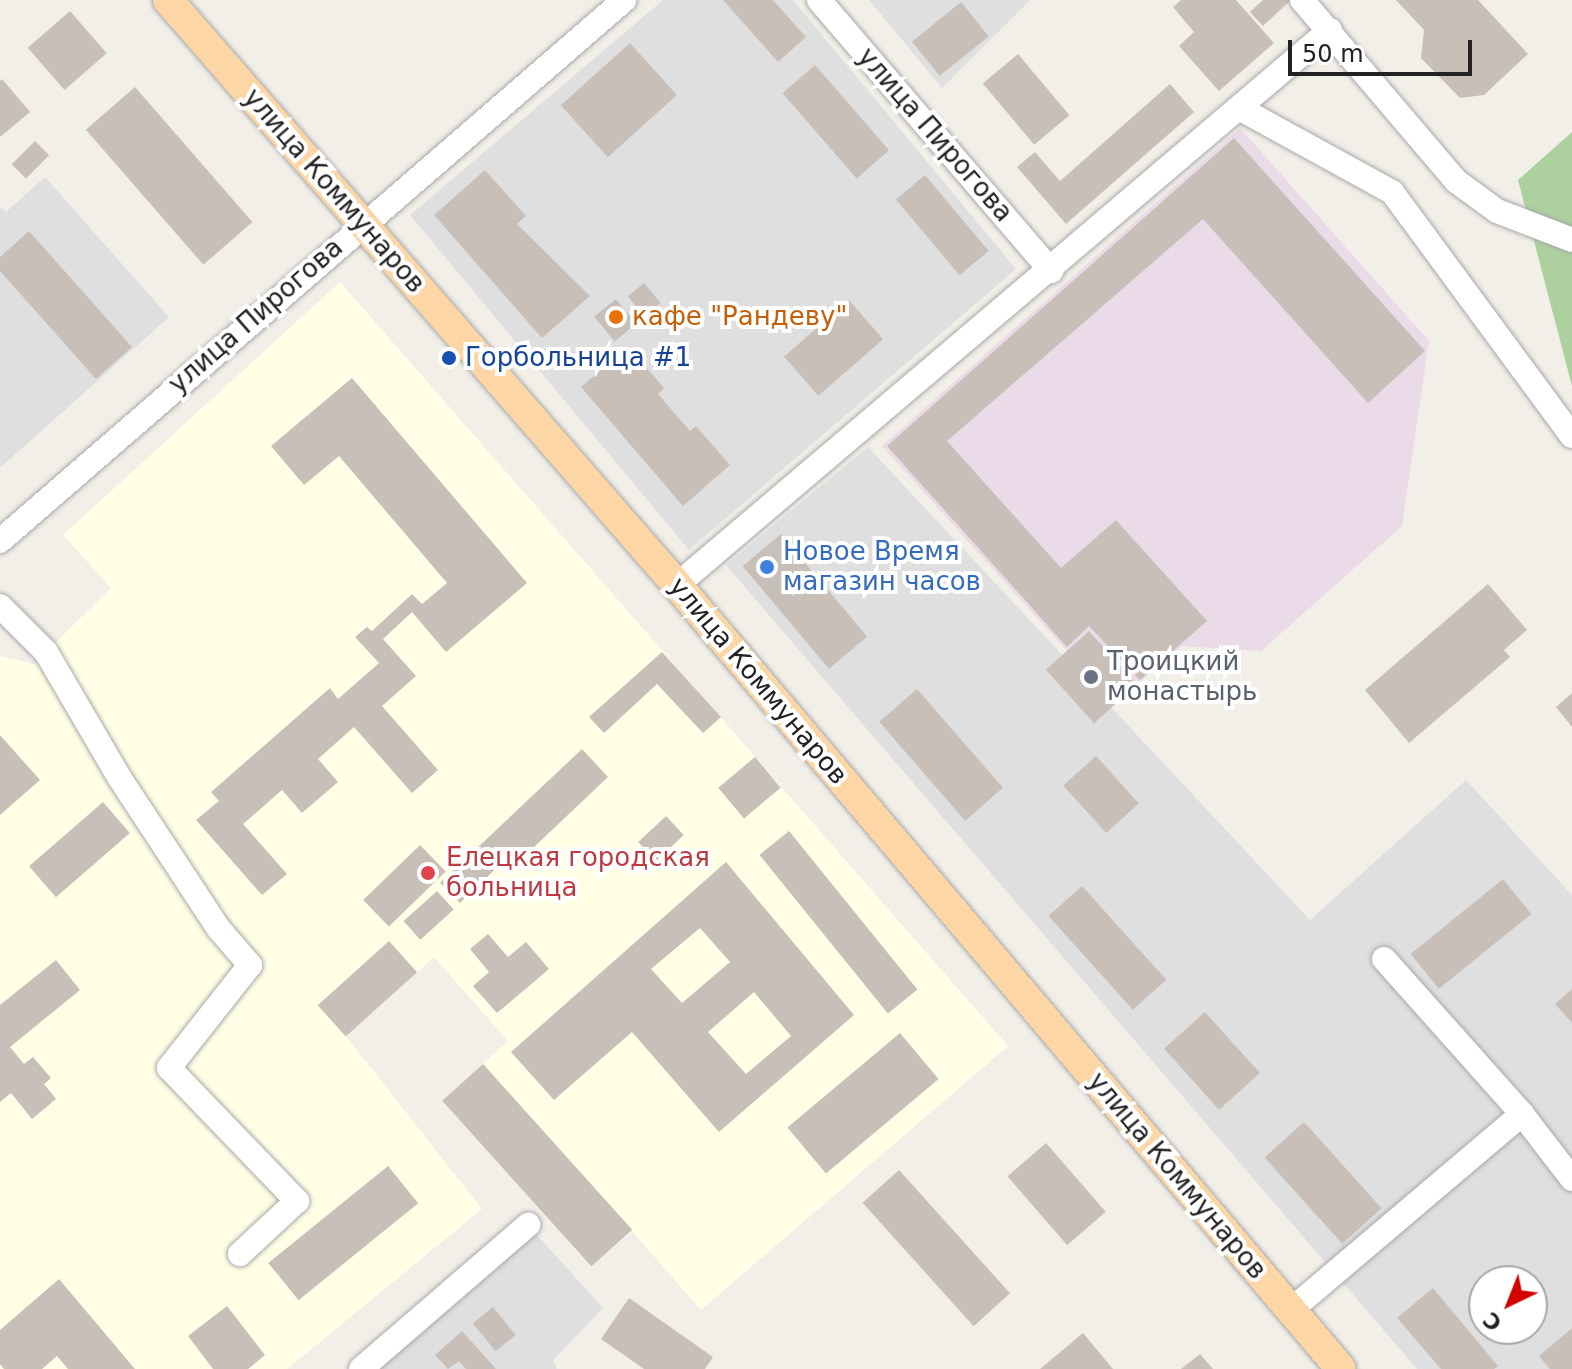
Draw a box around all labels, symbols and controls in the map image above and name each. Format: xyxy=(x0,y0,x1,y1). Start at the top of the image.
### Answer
scale bar xyxy=(1292,24,1476,74)
text: 50 m xyxy=(1302,40,1364,68)
street label: улица Пирогова xyxy=(851,42,1019,228)
street label: улица Коммунаров xyxy=(237,82,431,300)
street label: улица Пирогова xyxy=(163,232,349,400)
place label: кафе "Рандеву" xyxy=(632,301,847,333)
marker: кафе "Рандеву" xyxy=(607,308,625,326)
place label: Горбольница #1 xyxy=(465,342,691,374)
marker: Горбольница #1 xyxy=(440,349,458,367)
place label: Новое Время магазин часов xyxy=(783,536,981,598)
marker: Новое Время магазин часов xyxy=(758,558,776,576)
street label: улица Коммунаров xyxy=(662,571,854,791)
place label: Троицкий монастырь xyxy=(1107,646,1257,708)
marker: Троицкий монастырь xyxy=(1082,668,1100,686)
place label: Елецкая городская больница xyxy=(446,842,710,904)
marker: Елецкая городская больница xyxy=(417,862,439,884)
street label: улица Коммунаров xyxy=(1081,1066,1273,1286)
north arrow xyxy=(1468,1265,1548,1345)
text: С xyxy=(1478,1307,1507,1336)

